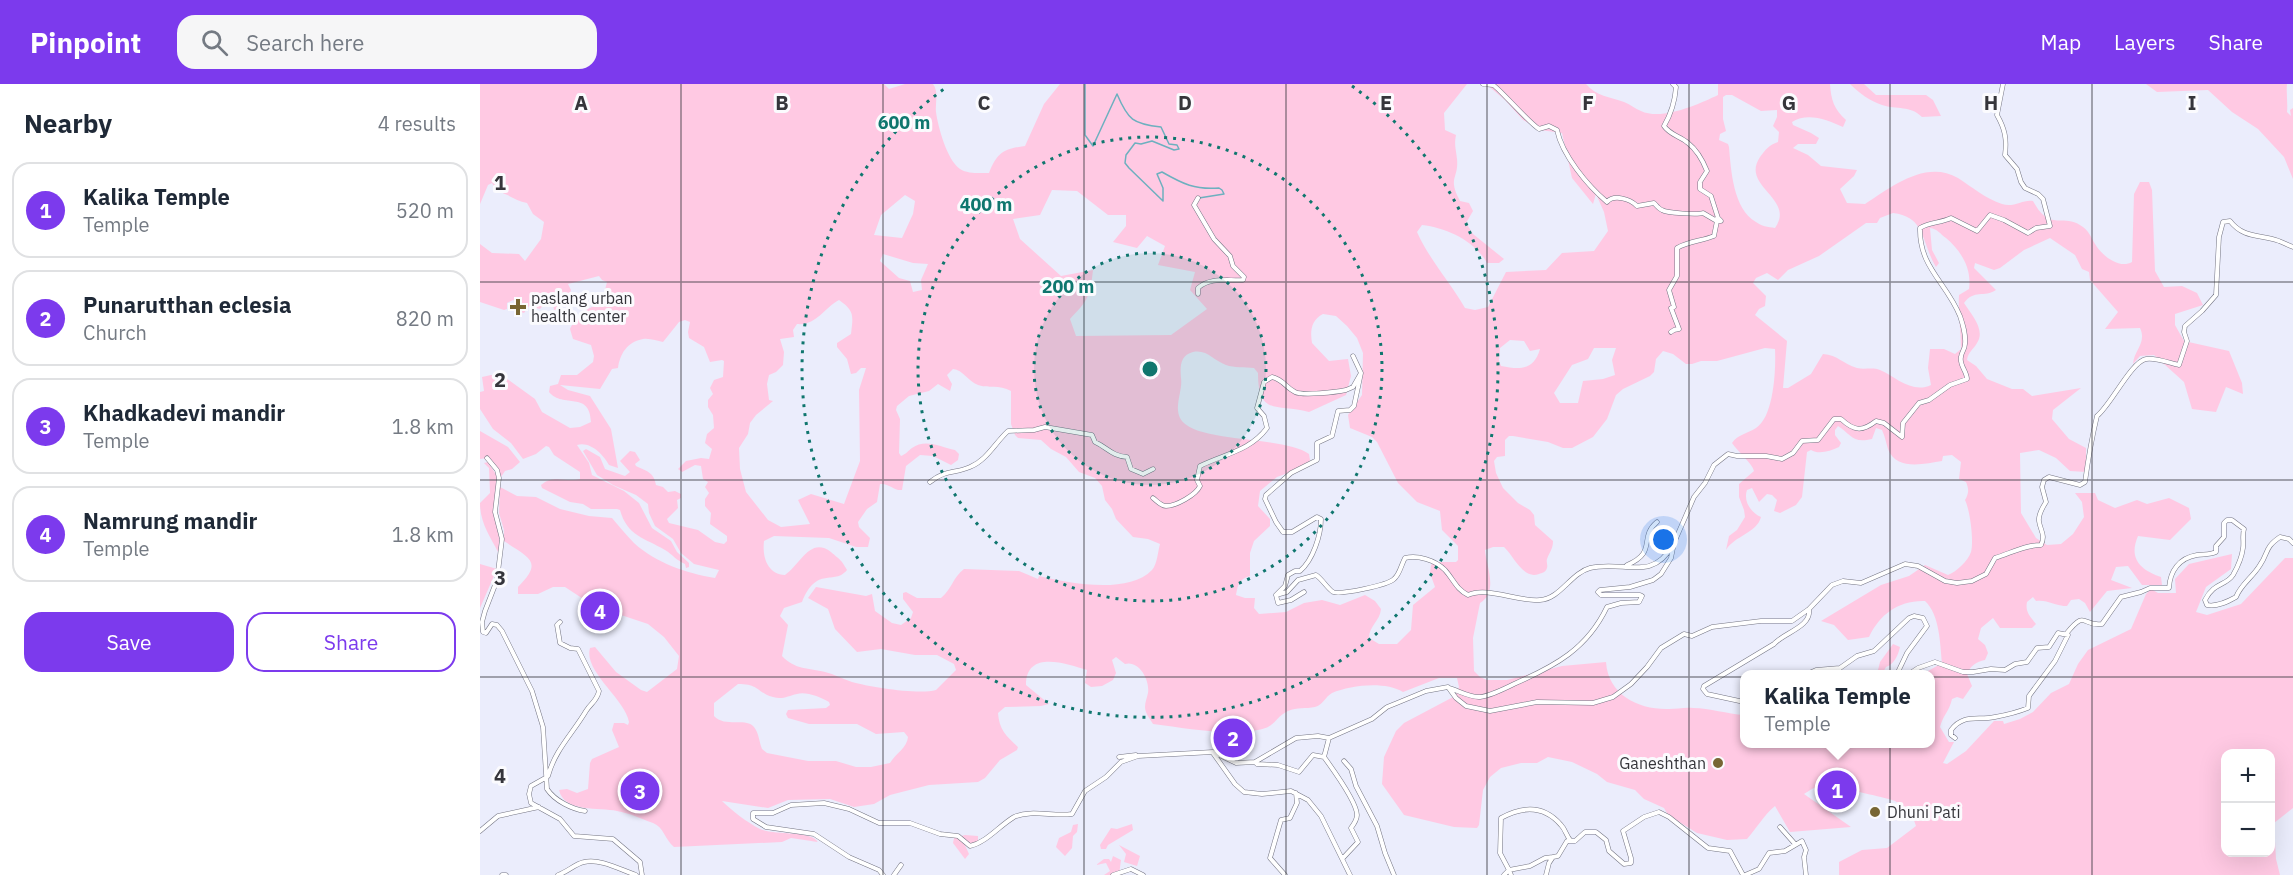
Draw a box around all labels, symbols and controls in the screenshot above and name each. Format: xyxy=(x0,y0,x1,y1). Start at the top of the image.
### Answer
search box xyxy=(177,15,597,69)
text: Pinpoint xyxy=(30,24,141,61)
icon: search xyxy=(198,26,231,59)
text: Search here xyxy=(246,28,364,57)
text: Map xyxy=(2041,28,2081,56)
text: Layers xyxy=(2114,28,2176,56)
text: Share xyxy=(2209,28,2263,56)
text: A xyxy=(574,89,588,116)
text: B xyxy=(775,89,789,116)
text: C xyxy=(977,89,991,116)
text: D xyxy=(1178,89,1192,116)
text: E xyxy=(1380,89,1392,116)
text: F xyxy=(1582,89,1594,116)
text: G xyxy=(1782,89,1796,116)
text: H xyxy=(1984,89,1998,116)
text: I xyxy=(2188,89,2196,116)
text: Nearby xyxy=(24,106,112,140)
text: 4 results xyxy=(378,110,456,137)
text: 600 m xyxy=(878,111,930,134)
text: 1 xyxy=(494,169,506,196)
text: Kalika Temple xyxy=(83,182,230,211)
text: 400 m xyxy=(960,193,1012,216)
text: 1 xyxy=(40,197,52,224)
text: 520 m xyxy=(396,197,454,224)
text: Temple xyxy=(83,211,150,238)
text: 200 m xyxy=(1042,275,1094,298)
place label: paslang urban health center xyxy=(531,288,633,326)
text: Punarutthan eclesia xyxy=(83,290,292,319)
marker: paslang urban health center xyxy=(509,298,527,316)
text: 2 xyxy=(40,305,52,332)
text: 820 m xyxy=(396,305,454,332)
text: Church xyxy=(83,319,147,346)
centre of rings xyxy=(1140,359,1160,379)
text: 2 xyxy=(494,366,506,393)
text: Khadkadevi mandir xyxy=(83,398,285,427)
text: 3 xyxy=(40,413,52,440)
text: 1.8 km xyxy=(392,413,454,440)
text: Temple xyxy=(83,427,150,454)
text: Namrung mandir xyxy=(83,506,257,535)
text: 4 xyxy=(40,521,52,548)
text: 1.8 km xyxy=(392,521,454,548)
your location xyxy=(1649,525,1678,554)
text: Temple xyxy=(83,535,150,562)
text: 3 xyxy=(494,564,506,591)
pin: 4 xyxy=(580,588,620,634)
button: Save xyxy=(24,612,234,672)
button: Share xyxy=(246,612,456,672)
popup xyxy=(1740,670,1935,748)
text: Kalika Temple xyxy=(1764,681,1911,710)
text: Temple xyxy=(1764,710,1831,737)
pin: 2 xyxy=(1214,716,1252,760)
map controls xyxy=(2221,749,2275,857)
button: + xyxy=(2221,749,2275,803)
place label: Ganeshthan xyxy=(1619,753,1706,773)
marker: Ganeshthan xyxy=(1711,756,1725,770)
text: 4 xyxy=(494,762,506,789)
pin: 3 xyxy=(620,768,660,814)
pin: 1 xyxy=(1818,768,1856,812)
place label: Dhuni Pati xyxy=(1887,802,1960,822)
button: − xyxy=(2221,803,2275,857)
marker: Dhuni Pati xyxy=(1868,805,1882,819)

